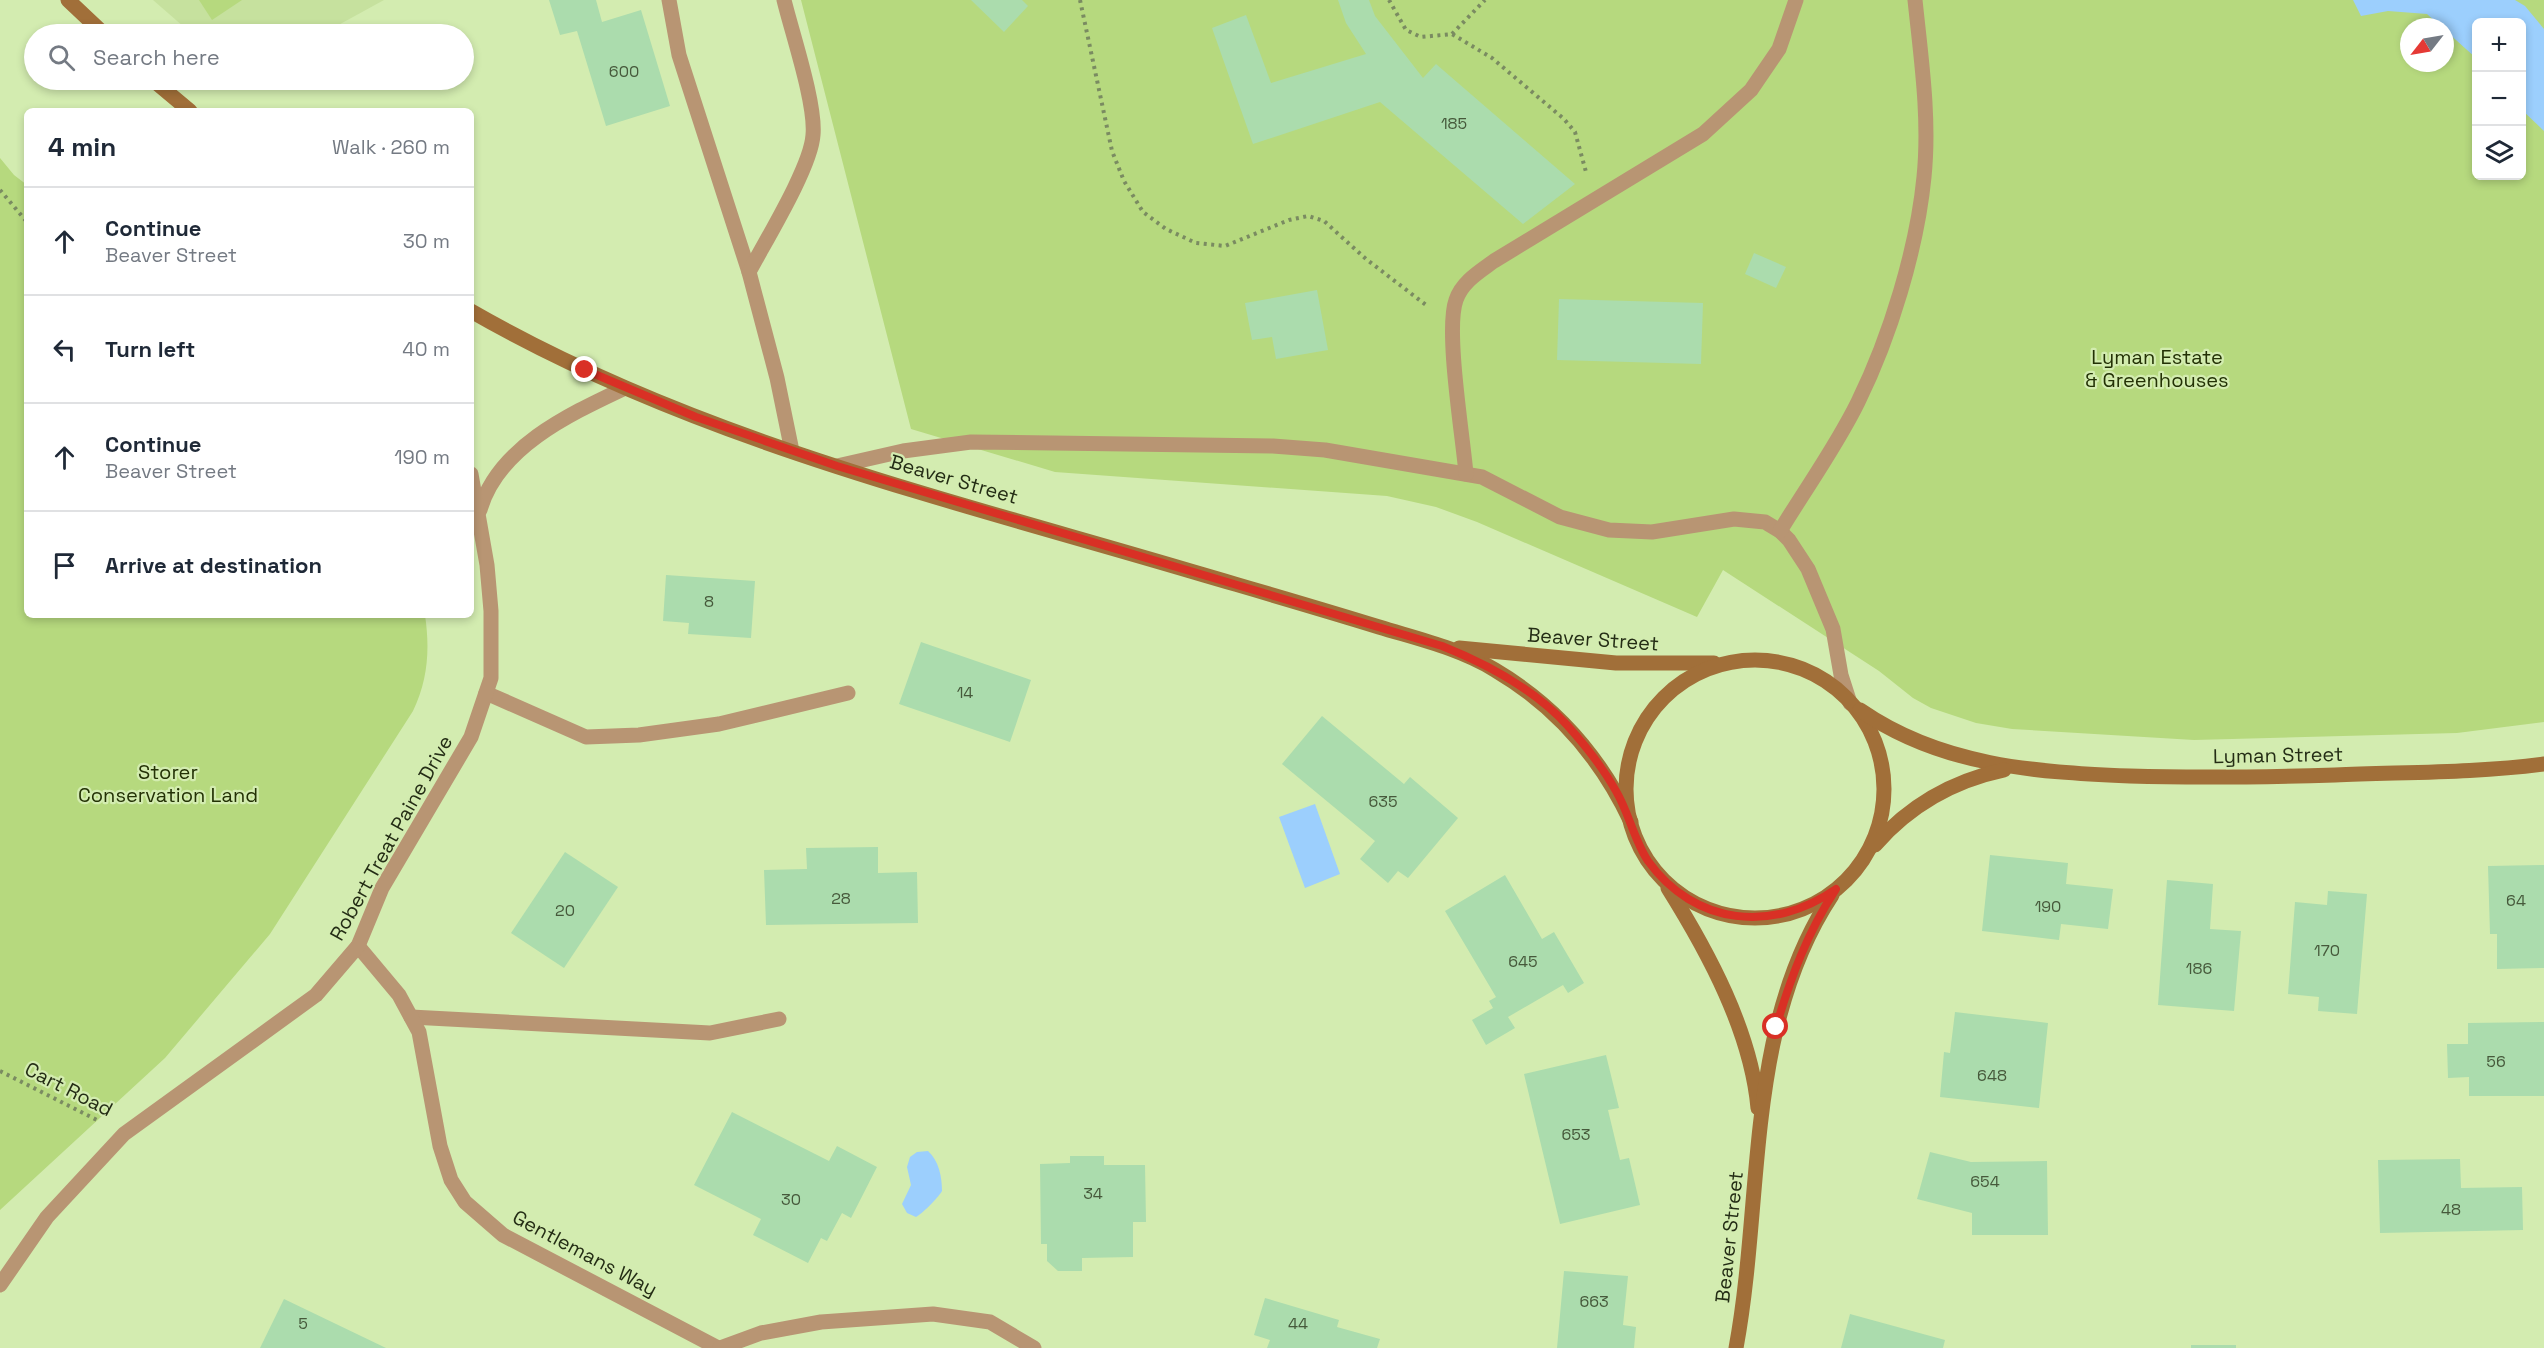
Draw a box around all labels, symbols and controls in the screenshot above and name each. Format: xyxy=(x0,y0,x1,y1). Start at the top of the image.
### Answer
north arrow xyxy=(2400,18,2454,72)
map controls xyxy=(2472,18,2526,180)
button: + xyxy=(2472,18,2526,72)
search box xyxy=(24,24,474,90)
icon: search xyxy=(45,41,78,74)
text: Search here xyxy=(93,43,220,71)
house number: 600 xyxy=(609,61,639,82)
button: − xyxy=(2472,72,2526,126)
house number: 185 xyxy=(1441,113,1467,134)
button: layers xyxy=(2472,126,2526,180)
text: 4 min xyxy=(48,130,116,164)
text: Walk · 260 m xyxy=(332,134,450,160)
text: Continue xyxy=(105,214,201,242)
icon: ahead xyxy=(48,225,81,258)
text: 30 m xyxy=(403,228,450,254)
text: Beaver Street xyxy=(105,242,237,268)
icon: left xyxy=(48,333,81,366)
text: Turn left xyxy=(105,335,195,363)
text: 40 m xyxy=(402,336,450,362)
park label: Lyman Estate & Greenhouses xyxy=(2085,344,2229,393)
route end xyxy=(571,356,597,382)
text: Continue xyxy=(105,430,201,458)
icon: ahead xyxy=(48,441,81,474)
text: 190 m xyxy=(394,444,450,470)
street label: Beaver Street xyxy=(887,448,1021,510)
text: Beaver Street xyxy=(105,458,237,484)
icon: arrive xyxy=(48,549,81,582)
text: Arrive at destination xyxy=(105,551,322,579)
house number: 8 xyxy=(704,591,714,612)
street label: Beaver Street xyxy=(1526,621,1660,657)
house number: 14 xyxy=(957,682,973,703)
street label: Robert Treat Paine Drive xyxy=(324,731,458,945)
street label: Lyman Street xyxy=(2213,741,2343,769)
park label: Storer Conservation Land xyxy=(78,759,258,808)
house number: 635 xyxy=(1368,791,1398,812)
house number: 28 xyxy=(831,888,851,909)
house number: 64 xyxy=(2506,890,2526,911)
house number: 190 xyxy=(2035,896,2061,917)
house number: 20 xyxy=(555,900,575,921)
house number: 170 xyxy=(2314,940,2340,961)
house number: 645 xyxy=(1508,951,1538,972)
house number: 186 xyxy=(2186,958,2212,979)
route start xyxy=(1762,1013,1788,1039)
house number: 56 xyxy=(2486,1051,2506,1072)
street label: Cart Road xyxy=(21,1056,117,1122)
house number: 648 xyxy=(1977,1065,2007,1086)
house number: 653 xyxy=(1561,1124,1591,1145)
street label: Beaver Street xyxy=(1709,1170,1749,1304)
house number: 654 xyxy=(1970,1171,2000,1192)
house number: 34 xyxy=(1083,1183,1103,1204)
house number: 30 xyxy=(781,1189,801,1210)
house number: 48 xyxy=(2441,1199,2461,1220)
street label: Gentlemans Way xyxy=(508,1204,662,1302)
house number: 663 xyxy=(1579,1291,1609,1312)
house number: 5 xyxy=(298,1313,308,1334)
house number: 44 xyxy=(1288,1313,1308,1334)

